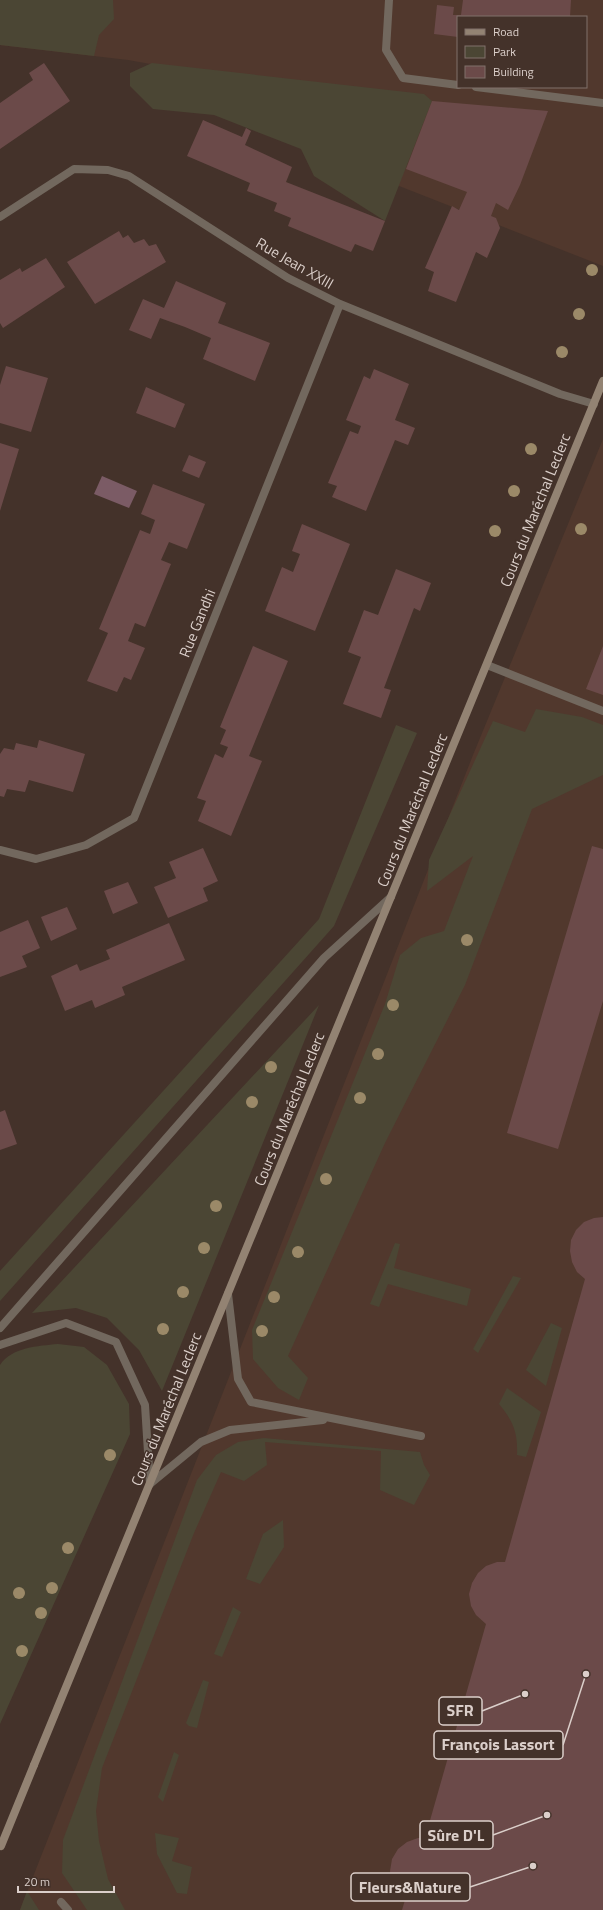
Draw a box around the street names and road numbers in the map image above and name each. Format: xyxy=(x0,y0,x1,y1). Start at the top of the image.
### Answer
street label: Rue Jean XXIII xyxy=(252,231,338,295)
street label: Cours du Maréchal Leclerc xyxy=(494,430,576,590)
street label: Rue Gandhi xyxy=(173,585,221,661)
street label: Cours du Maréchal Leclerc xyxy=(371,730,453,890)
street label: Cours du Maréchal Leclerc xyxy=(248,1029,330,1189)
street label: Cours du Maréchal Leclerc xyxy=(125,1329,207,1489)

